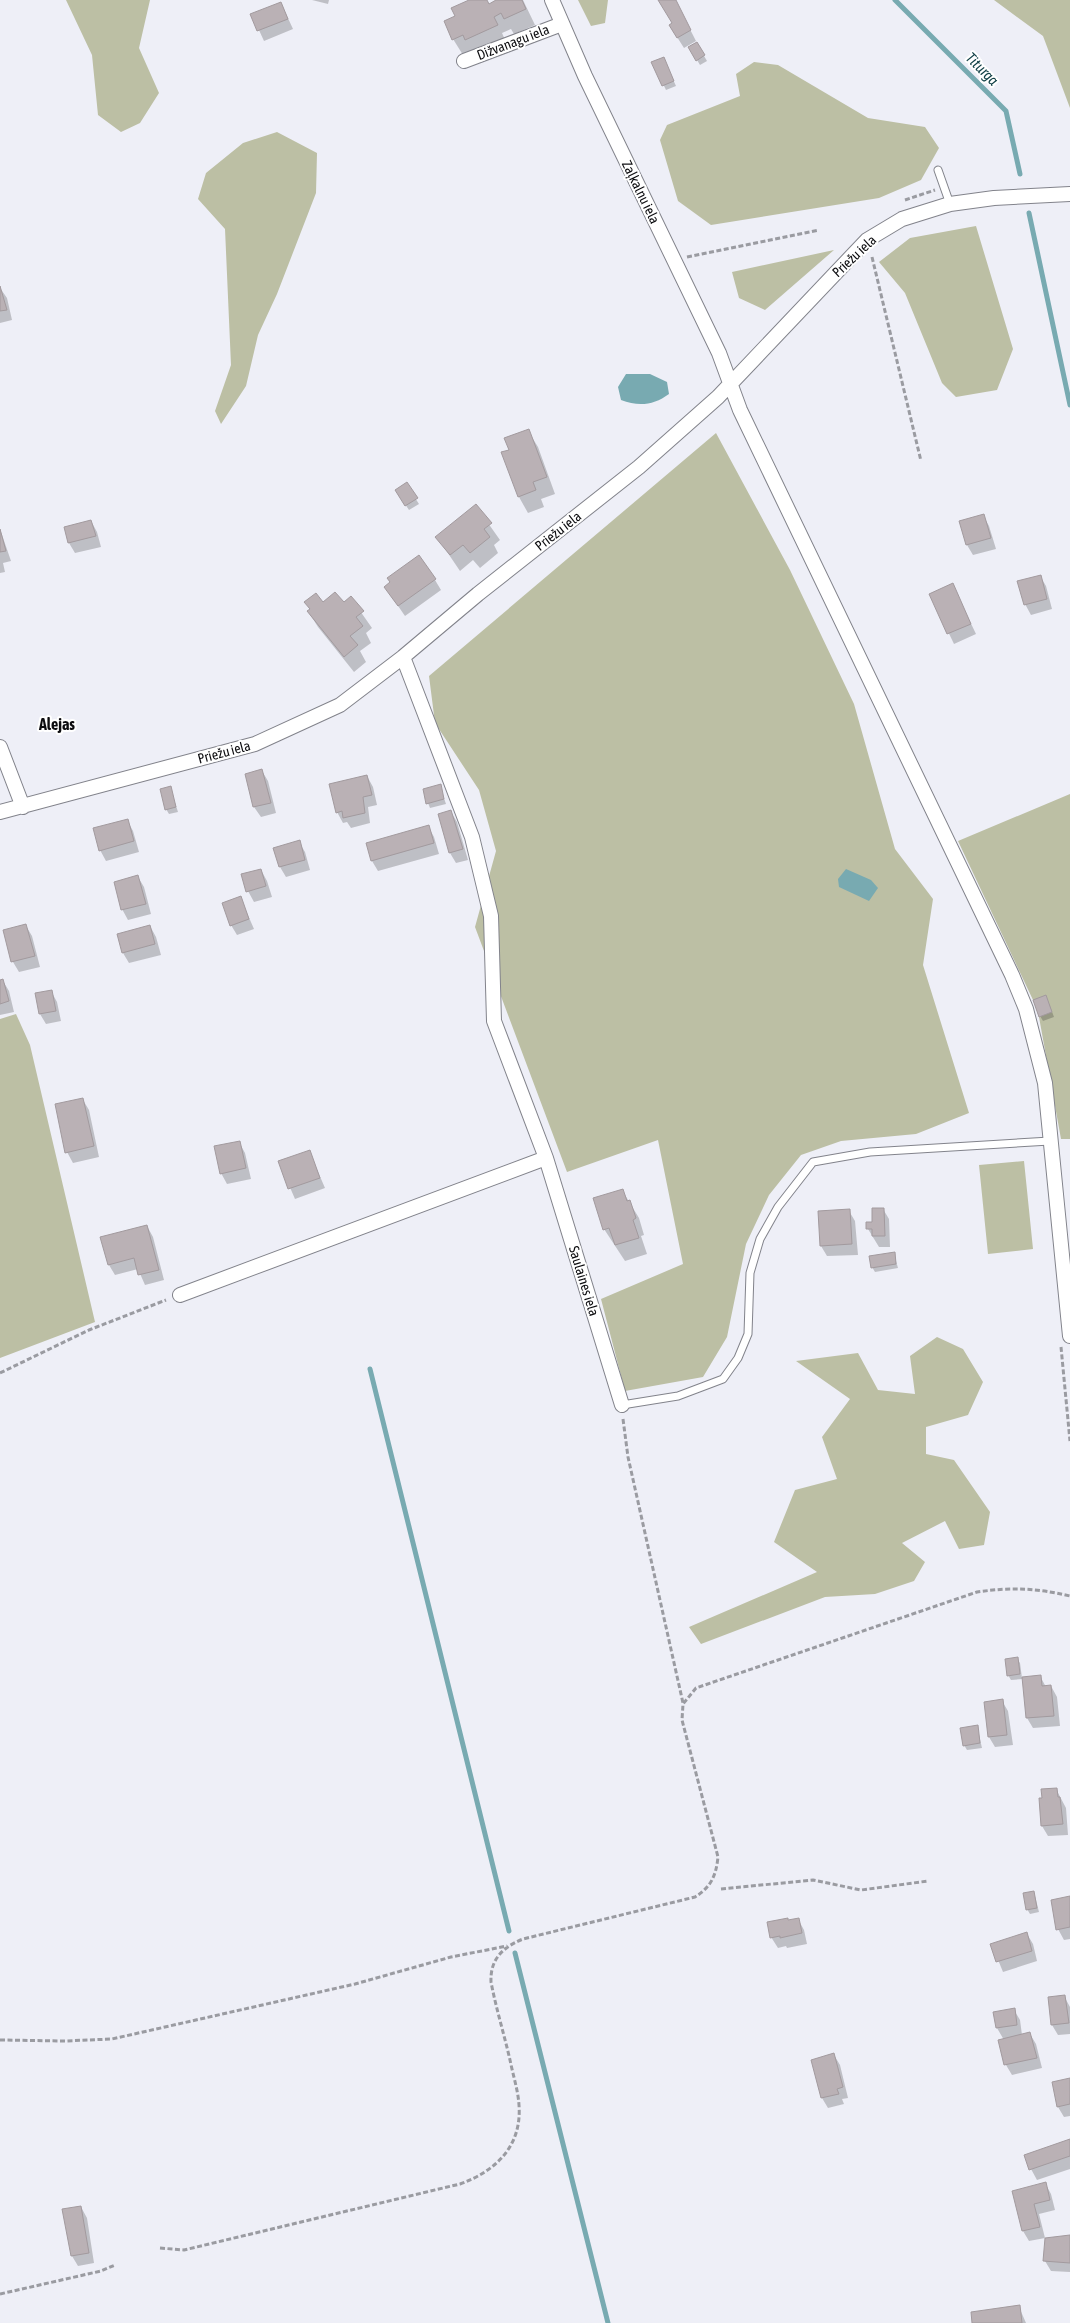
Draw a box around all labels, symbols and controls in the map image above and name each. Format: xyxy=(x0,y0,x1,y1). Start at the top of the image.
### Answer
street label: Dižvanagu iela xyxy=(475,21,551,63)
water label: Titurga xyxy=(963,49,1002,88)
street label: Zaļkalnu iela xyxy=(619,158,663,226)
street label: Priežu iela xyxy=(829,232,879,280)
street label: Priežu iela xyxy=(532,508,584,554)
district label: Alejas xyxy=(38,715,75,733)
street label: Priežu iela xyxy=(196,737,252,767)
street label: Saulaines iela xyxy=(566,1244,602,1318)

